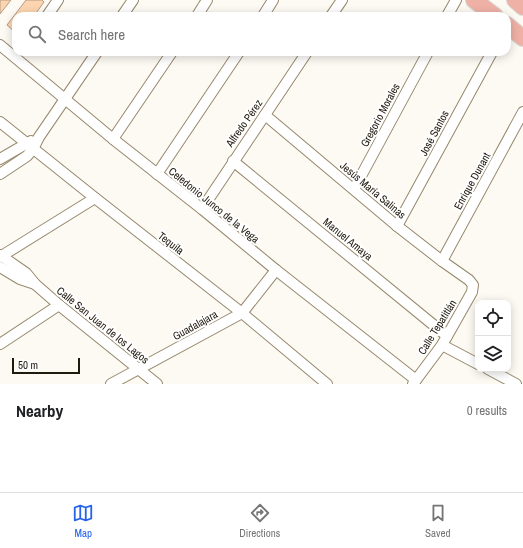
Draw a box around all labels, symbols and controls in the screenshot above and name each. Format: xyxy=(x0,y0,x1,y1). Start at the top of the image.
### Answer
search box xyxy=(12,12,511,56)
icon: search xyxy=(26,23,48,45)
text: Search here xyxy=(58,24,125,45)
street label: Gregorio Morales xyxy=(357,80,403,149)
street label: Alfredo Pérez xyxy=(222,96,266,150)
street label: José Santos xyxy=(416,107,452,158)
street label: Enrique Dunant xyxy=(451,150,494,212)
street label: Jesús María Salinas xyxy=(337,158,409,222)
street label: Celedonio Junco de la Vega xyxy=(166,164,262,246)
street label: Manuel Amaya xyxy=(320,215,376,263)
street label: Tequila xyxy=(155,229,187,257)
street label: Calle San Juan de los Lagos xyxy=(54,283,152,367)
street label: Calle Tepatitlán xyxy=(415,297,459,357)
map controls xyxy=(475,300,511,372)
button: locate xyxy=(475,300,511,336)
street label: Guadalajara xyxy=(170,307,220,343)
button: layers xyxy=(475,336,511,372)
scale bar xyxy=(12,356,80,375)
text: 50 m xyxy=(18,358,38,372)
text: Nearby xyxy=(16,399,63,422)
text: 0 results xyxy=(467,402,507,419)
tab: Map xyxy=(72,502,94,540)
tab: Directions xyxy=(239,502,280,540)
tab: Saved xyxy=(425,502,451,540)

